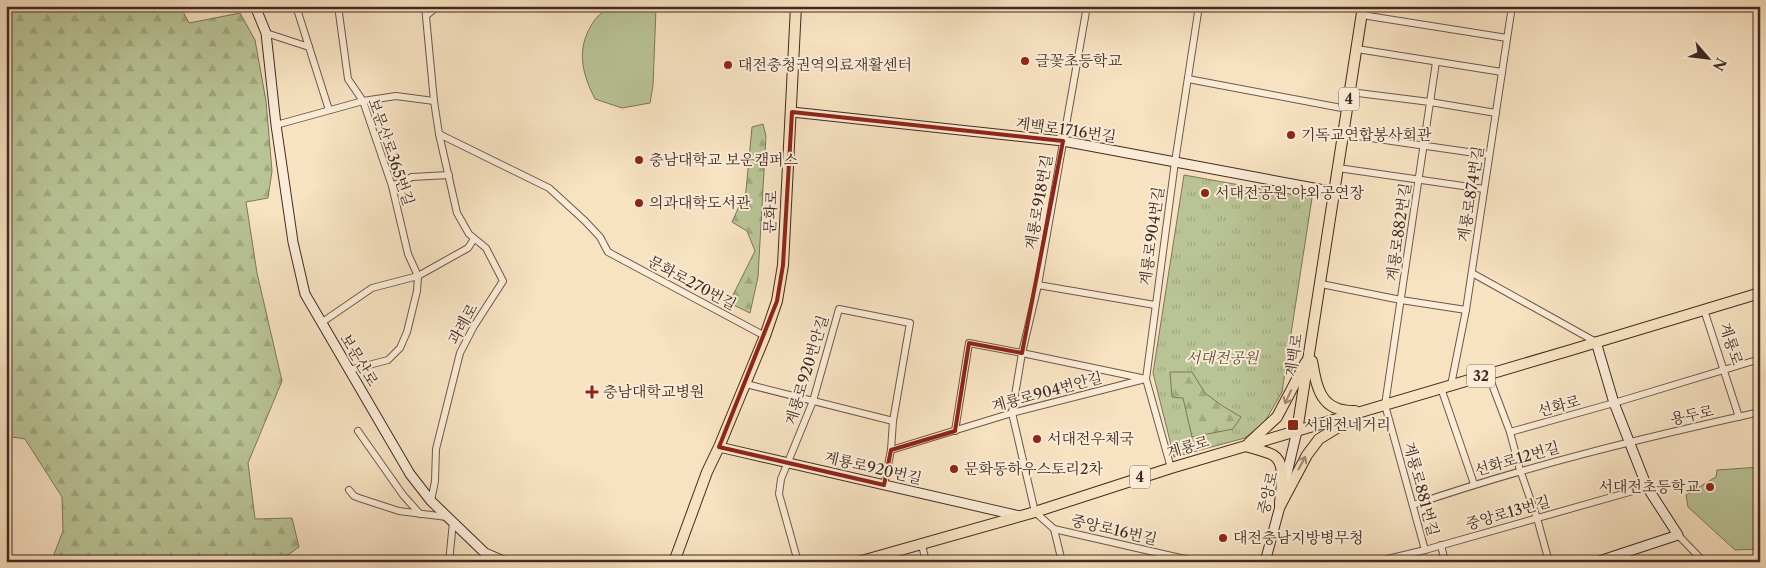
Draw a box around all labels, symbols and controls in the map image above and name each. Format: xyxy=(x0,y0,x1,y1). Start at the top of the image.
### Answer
north arrow xyxy=(1684,32,1734,82)
place label: 글꽃초등학교 xyxy=(1035,51,1122,70)
place label: 대전충청권역의료재활센터 xyxy=(738,55,912,74)
marker: 글꽃초등학교 xyxy=(1019,55,1031,67)
text: N xyxy=(1709,55,1730,74)
marker: 대전충청권역의료재활센터 xyxy=(722,59,734,71)
road number: 4 xyxy=(1339,88,1359,110)
street label: 보문산로365번길 xyxy=(364,96,419,208)
street label: 계백로1716번길 xyxy=(1015,113,1118,146)
place label: 기독교연합봉사회관 xyxy=(1301,125,1432,144)
marker: 기독교연합봉사회관 xyxy=(1285,129,1297,141)
street label: 계룡로874번길 xyxy=(1454,145,1487,243)
place label: 충남대학교 보운캠퍼스 xyxy=(649,150,798,169)
street label: 계룡로918번길 xyxy=(1021,153,1056,251)
marker: 충남대학교 보운캠퍼스 xyxy=(633,154,645,166)
street label: 계룡로882번길 xyxy=(1382,182,1415,282)
place label: 서대전공원 야외공연장 xyxy=(1215,183,1364,202)
street label: 계룡로904번길 xyxy=(1135,185,1168,286)
marker: 서대전공원 야외공연장 xyxy=(1199,187,1211,199)
street label: 문화로 xyxy=(760,189,781,234)
place label: 의과대학도서관 xyxy=(649,193,751,212)
marker: 의과대학도서관 xyxy=(633,197,645,209)
street label: 문화로270번길 xyxy=(645,251,740,314)
street label: 과례로 xyxy=(444,300,482,347)
street label: 계룡로920번안길 xyxy=(781,313,832,427)
street label: 계룡로 xyxy=(1716,320,1747,368)
street label: 보문산로 xyxy=(336,330,383,390)
street label: 계백로 xyxy=(1281,331,1306,378)
park label: 서대전공원 xyxy=(1186,348,1260,367)
road number: 32 xyxy=(1467,364,1495,388)
street label: 계룡로904번안길 xyxy=(989,368,1104,415)
place label: 충남대학교병원 xyxy=(603,382,704,401)
marker: 충남대학교병원 xyxy=(585,385,599,399)
one-way arrow xyxy=(1283,389,1292,404)
street label: 선화로 xyxy=(1535,391,1583,420)
street label: 용두로 xyxy=(1669,401,1716,428)
place label: 서대전네거리 xyxy=(1304,415,1391,434)
marker: 서대전네거리 xyxy=(1286,418,1300,432)
place label: 서대전우체국 xyxy=(1047,429,1134,448)
street label: 계룡로 xyxy=(1164,431,1212,462)
marker: 서대전우체국 xyxy=(1031,433,1043,445)
street label: 선화로12번길 xyxy=(1472,437,1561,480)
street label: 계룡로881번길 xyxy=(1400,440,1443,538)
street label: 계룡로920번길 xyxy=(823,447,924,488)
one-way arrow xyxy=(1298,456,1307,471)
place label: 문화동하우스토리2차 xyxy=(964,459,1104,478)
marker: 문화동하우스토리2차 xyxy=(948,463,960,475)
road number: 4 xyxy=(1130,466,1150,488)
street label: 중앙로 xyxy=(1253,469,1282,516)
place label: 서대전초등학교 xyxy=(1599,477,1701,496)
marker: 서대전초등학교 xyxy=(1704,481,1716,493)
street label: 중앙로13번길 xyxy=(1463,491,1552,534)
street label: 중앙로16번길 xyxy=(1069,510,1159,549)
place label: 대전충남지방병무청 xyxy=(1233,528,1363,547)
marker: 대전충남지방병무청 xyxy=(1217,532,1229,544)

